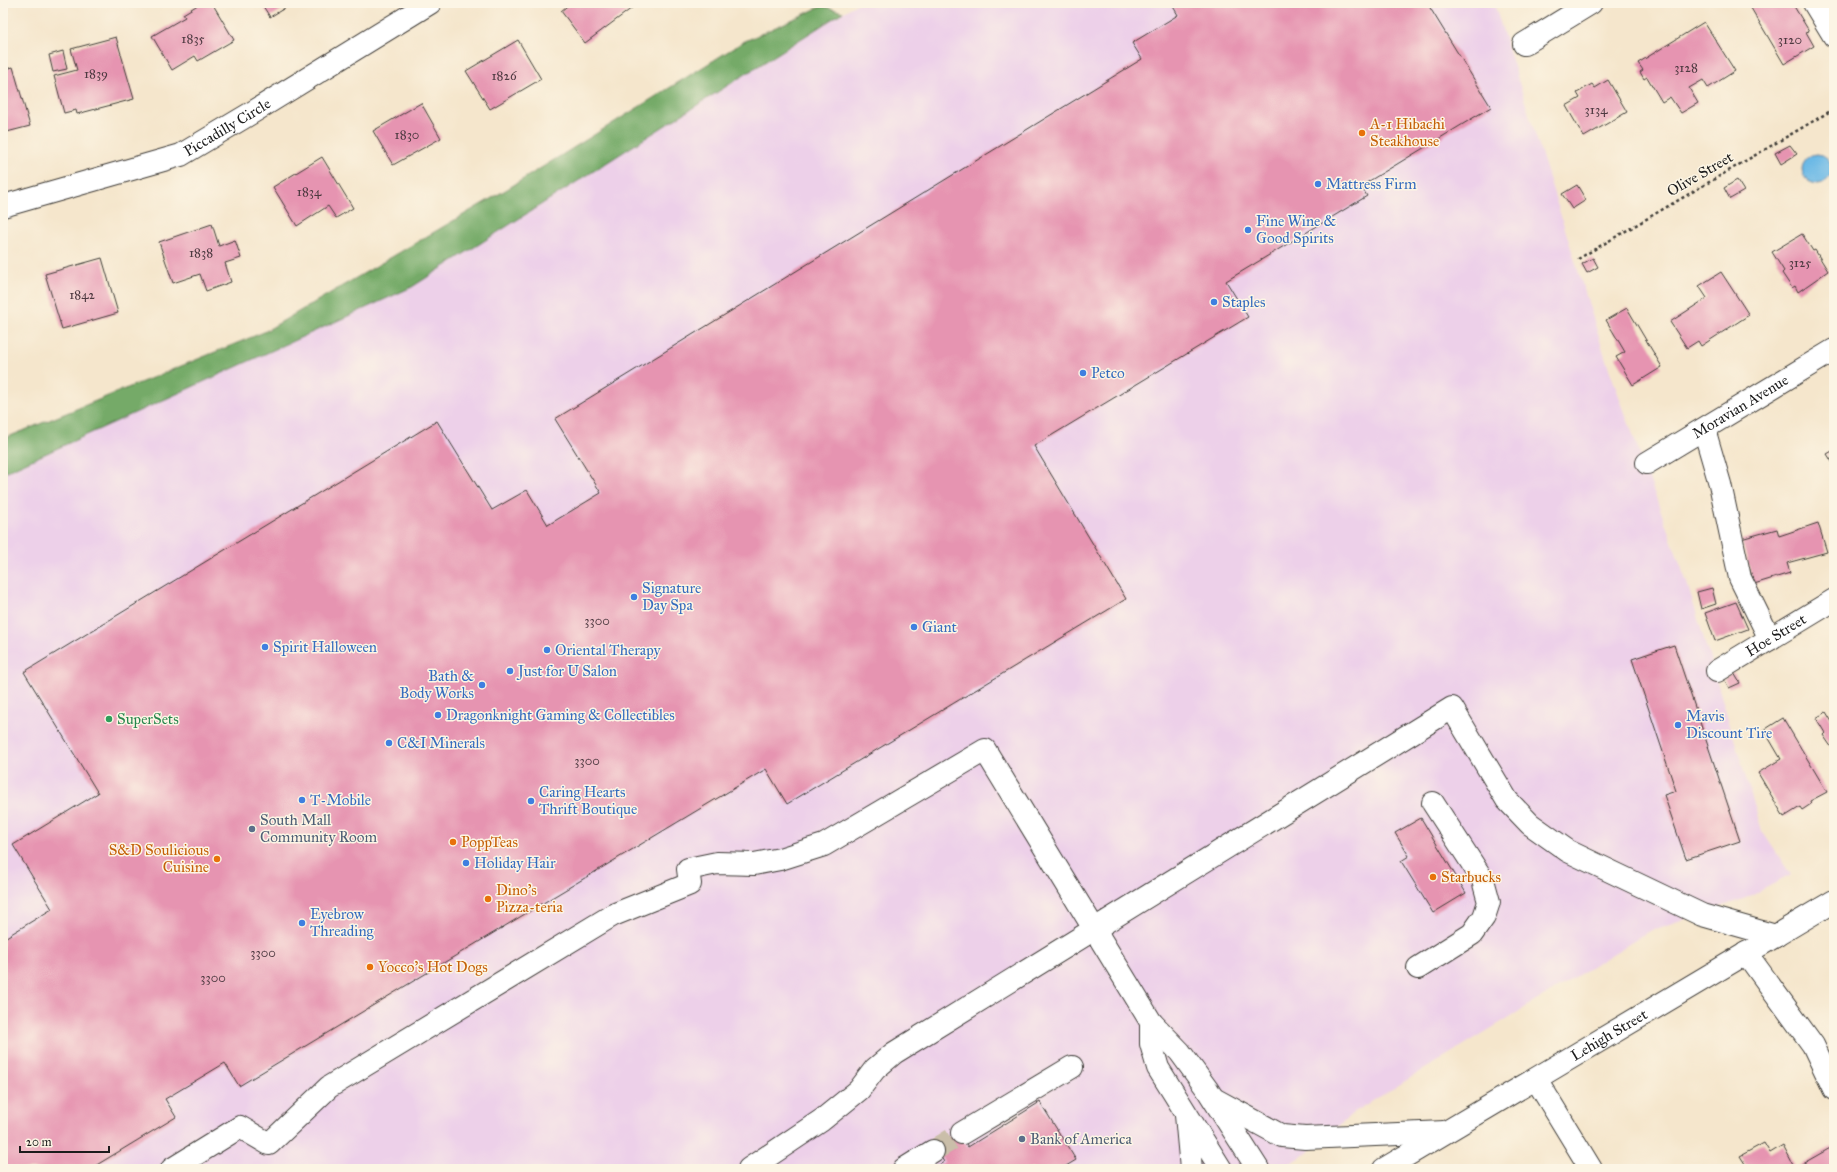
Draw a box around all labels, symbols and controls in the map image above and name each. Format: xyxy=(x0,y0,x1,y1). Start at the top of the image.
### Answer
house number: 1835 xyxy=(181,31,205,47)
house number: 3120 xyxy=(1778,32,1802,48)
house number: 3128 xyxy=(1674,60,1698,76)
house number: 1839 xyxy=(84,66,108,82)
house number: 1826 xyxy=(491,68,517,84)
street label: Piccadilly Circle xyxy=(181,94,274,160)
house number: 3134 xyxy=(1585,102,1608,118)
place label: A-1 Hibachi Steakhouse xyxy=(1369,115,1445,150)
house number: 1830 xyxy=(395,127,419,143)
marker: A-1 Hibachi Steakhouse xyxy=(1357,128,1367,138)
street label: Olive Street xyxy=(1664,148,1737,200)
place label: Mattress Firm xyxy=(1326,175,1417,193)
marker: Mattress Firm xyxy=(1313,179,1323,189)
house number: 1834 xyxy=(297,184,322,200)
place label: Fine Wine & Good Spirits xyxy=(1256,212,1336,247)
marker: Fine Wine & Good Spirits xyxy=(1243,225,1253,235)
house number: 1838 xyxy=(189,245,213,261)
house number: 3125 xyxy=(1789,255,1811,271)
house number: 1842 xyxy=(69,287,95,303)
place label: Staples xyxy=(1222,293,1265,311)
marker: Staples xyxy=(1209,297,1219,307)
place label: Petco xyxy=(1091,364,1125,382)
marker: Petco xyxy=(1078,368,1088,378)
street label: Moravian Avenue xyxy=(1689,371,1792,442)
place label: Signature Day Spa xyxy=(642,579,701,614)
marker: Signature Day Spa xyxy=(629,592,639,602)
street label: Hoe Street xyxy=(1743,610,1810,660)
house number: 3300 xyxy=(584,613,610,629)
place label: Giant xyxy=(922,618,957,636)
marker: Giant xyxy=(909,622,919,632)
place label: Spirit Halloween xyxy=(273,638,377,656)
place label: Oriental Therapy xyxy=(555,641,662,659)
marker: Spirit Halloween xyxy=(260,642,270,652)
marker: Oriental Therapy xyxy=(542,645,552,655)
place label: Just for U Salon xyxy=(516,662,617,681)
marker: Just for U Salon xyxy=(505,666,515,676)
place label: Bath & Body Works xyxy=(400,667,474,702)
marker: Bath & Body Works xyxy=(477,680,487,690)
place label: Dragonknight Gaming & Collectibles xyxy=(446,706,675,724)
place label: Mavis Discount Tire xyxy=(1686,707,1772,742)
place label: SuperSets xyxy=(117,710,179,728)
marker: Dragonknight Gaming & Collectibles xyxy=(433,710,443,720)
marker: SuperSets xyxy=(104,714,114,724)
marker: Mavis Discount Tire xyxy=(1673,720,1683,730)
place label: C&I Minerals xyxy=(397,734,485,752)
marker: C&I Minerals xyxy=(384,738,394,748)
house number: 3300 xyxy=(574,753,600,769)
place label: Caring Hearts Thrift Boutique xyxy=(539,783,637,819)
place label: T-Mobile xyxy=(310,791,371,809)
marker: T-Mobile xyxy=(297,795,307,805)
marker: Caring Hearts Thrift Boutique xyxy=(526,796,536,806)
place label: South Mall Community Room xyxy=(260,811,377,846)
marker: South Mall Community Room xyxy=(247,824,257,834)
place label: PoppTeas xyxy=(461,833,518,851)
marker: PoppTeas xyxy=(448,837,458,847)
place label: S&D Soulicious Cuisine xyxy=(109,841,209,876)
marker: S&D Soulicious Cuisine xyxy=(212,854,222,864)
place label: Holiday Hair xyxy=(474,854,556,872)
marker: Holiday Hair xyxy=(461,858,471,868)
place label: Starbucks xyxy=(1441,868,1501,886)
marker: Starbucks xyxy=(1428,872,1438,882)
place label: Dino's Pizza-teria xyxy=(496,881,563,916)
marker: Dino's Pizza-teria xyxy=(483,894,493,904)
place label: Eyebrow Threading xyxy=(310,905,374,940)
marker: Eyebrow Threading xyxy=(297,918,307,928)
house number: 3300 xyxy=(250,945,276,961)
place label: Yocco's Hot Dogs xyxy=(378,958,488,976)
marker: Yocco's Hot Dogs xyxy=(365,962,375,972)
house number: 3300 xyxy=(200,970,226,986)
street label: Lehigh Street xyxy=(1568,1005,1651,1065)
scale bar xyxy=(20,1128,109,1154)
place label: Bank of America xyxy=(1030,1130,1132,1148)
marker: Bank of America xyxy=(1017,1134,1027,1144)
text: 20 m xyxy=(26,1135,52,1149)

